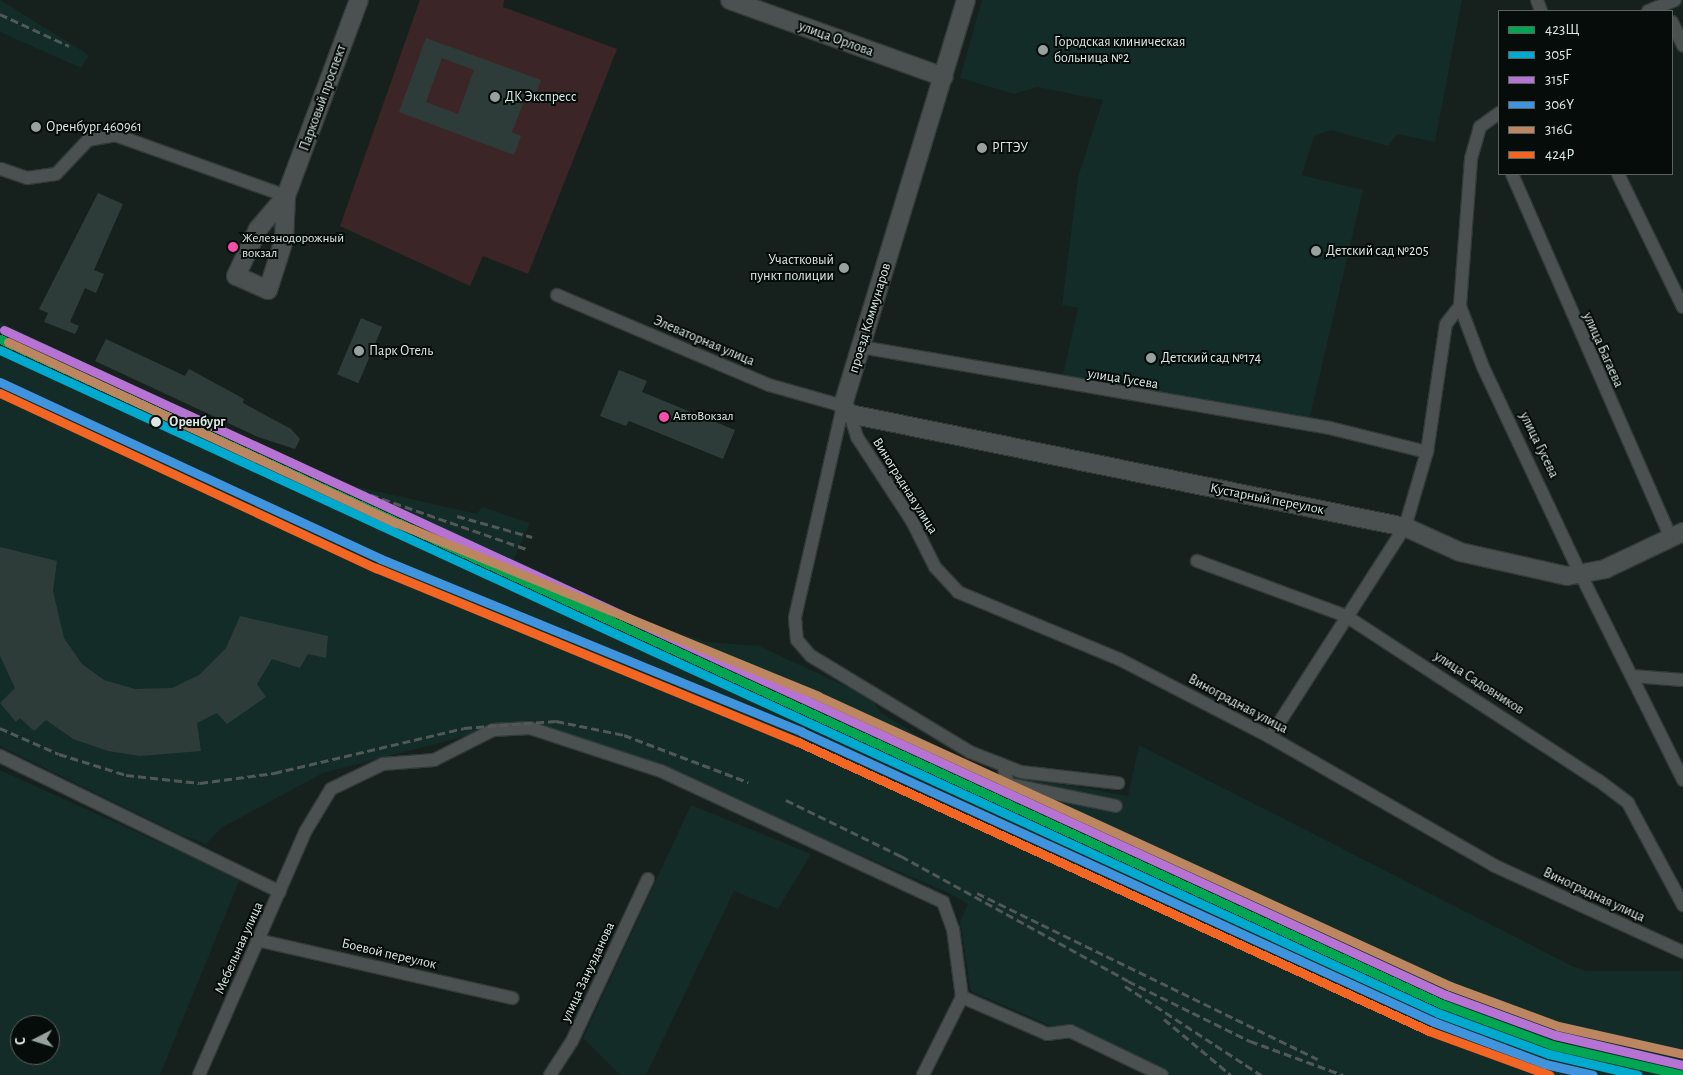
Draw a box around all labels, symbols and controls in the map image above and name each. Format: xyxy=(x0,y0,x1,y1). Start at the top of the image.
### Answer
legend xyxy=(1498,10,1673,175)
street label: улица Орлова xyxy=(796,18,876,60)
text: 423Щ xyxy=(1545,22,1579,37)
place label: Городская клиническая больница №2 xyxy=(1054,34,1185,66)
street label: Парковый проспект xyxy=(296,43,350,153)
marker: Городская клиническая больница №2 xyxy=(1036,43,1050,57)
text: 305F xyxy=(1545,47,1572,62)
text: 315F xyxy=(1545,72,1569,87)
place label: ДК Экспресс xyxy=(505,89,577,105)
marker: ДК Экспресс xyxy=(489,91,501,103)
text: 306Y xyxy=(1545,97,1574,112)
place label: Оренбург 460961 xyxy=(46,119,142,135)
marker: Оренбург 460961 xyxy=(30,121,42,133)
text: 316G xyxy=(1545,122,1572,137)
place label: РГТЭУ xyxy=(992,140,1028,156)
marker: РГТЭУ xyxy=(976,142,988,154)
text: 424Р xyxy=(1545,147,1574,162)
place label: Железнодорожный вокзал xyxy=(242,232,344,263)
marker: Железнодорожный вокзал xyxy=(228,242,238,252)
place label: Детский сад №205 xyxy=(1326,243,1429,259)
marker: Детский сад №205 xyxy=(1310,245,1322,257)
place label: Участковый пункт полиции xyxy=(750,252,834,284)
street label: проезд Коммунаров xyxy=(845,261,895,375)
marker: Участковый пункт полиции xyxy=(838,262,850,274)
street label: улица Багаева xyxy=(1579,310,1627,390)
street label: Элеваторная улица xyxy=(651,312,757,370)
place label: Парк Отель xyxy=(369,343,433,359)
marker: Парк Отель xyxy=(353,345,365,357)
place label: Детский сад №174 xyxy=(1161,350,1261,366)
marker: Детский сад №174 xyxy=(1145,352,1157,364)
street label: улица Гусева xyxy=(1086,365,1160,393)
place label: АвтоВокзал xyxy=(673,409,734,425)
street label: улица Гусева xyxy=(1516,409,1562,481)
marker: АвтоВокзал xyxy=(659,412,669,422)
marker: Оренбург xyxy=(147,413,165,431)
place label: Оренбург xyxy=(169,414,225,430)
street label: Виноградная улица xyxy=(869,435,941,537)
street label: Кустарный переулок xyxy=(1209,480,1325,518)
street label: улица Садовников xyxy=(1431,648,1527,718)
street label: Виноградная улица xyxy=(1185,671,1291,737)
street label: Виноградная улица xyxy=(1540,864,1648,926)
street label: Мебельная улица xyxy=(211,899,267,997)
street label: улица Занузданова xyxy=(558,919,618,1025)
street label: Боевой переулок xyxy=(340,935,438,973)
north arrow xyxy=(10,1015,60,1065)
text: С xyxy=(14,1037,28,1046)

